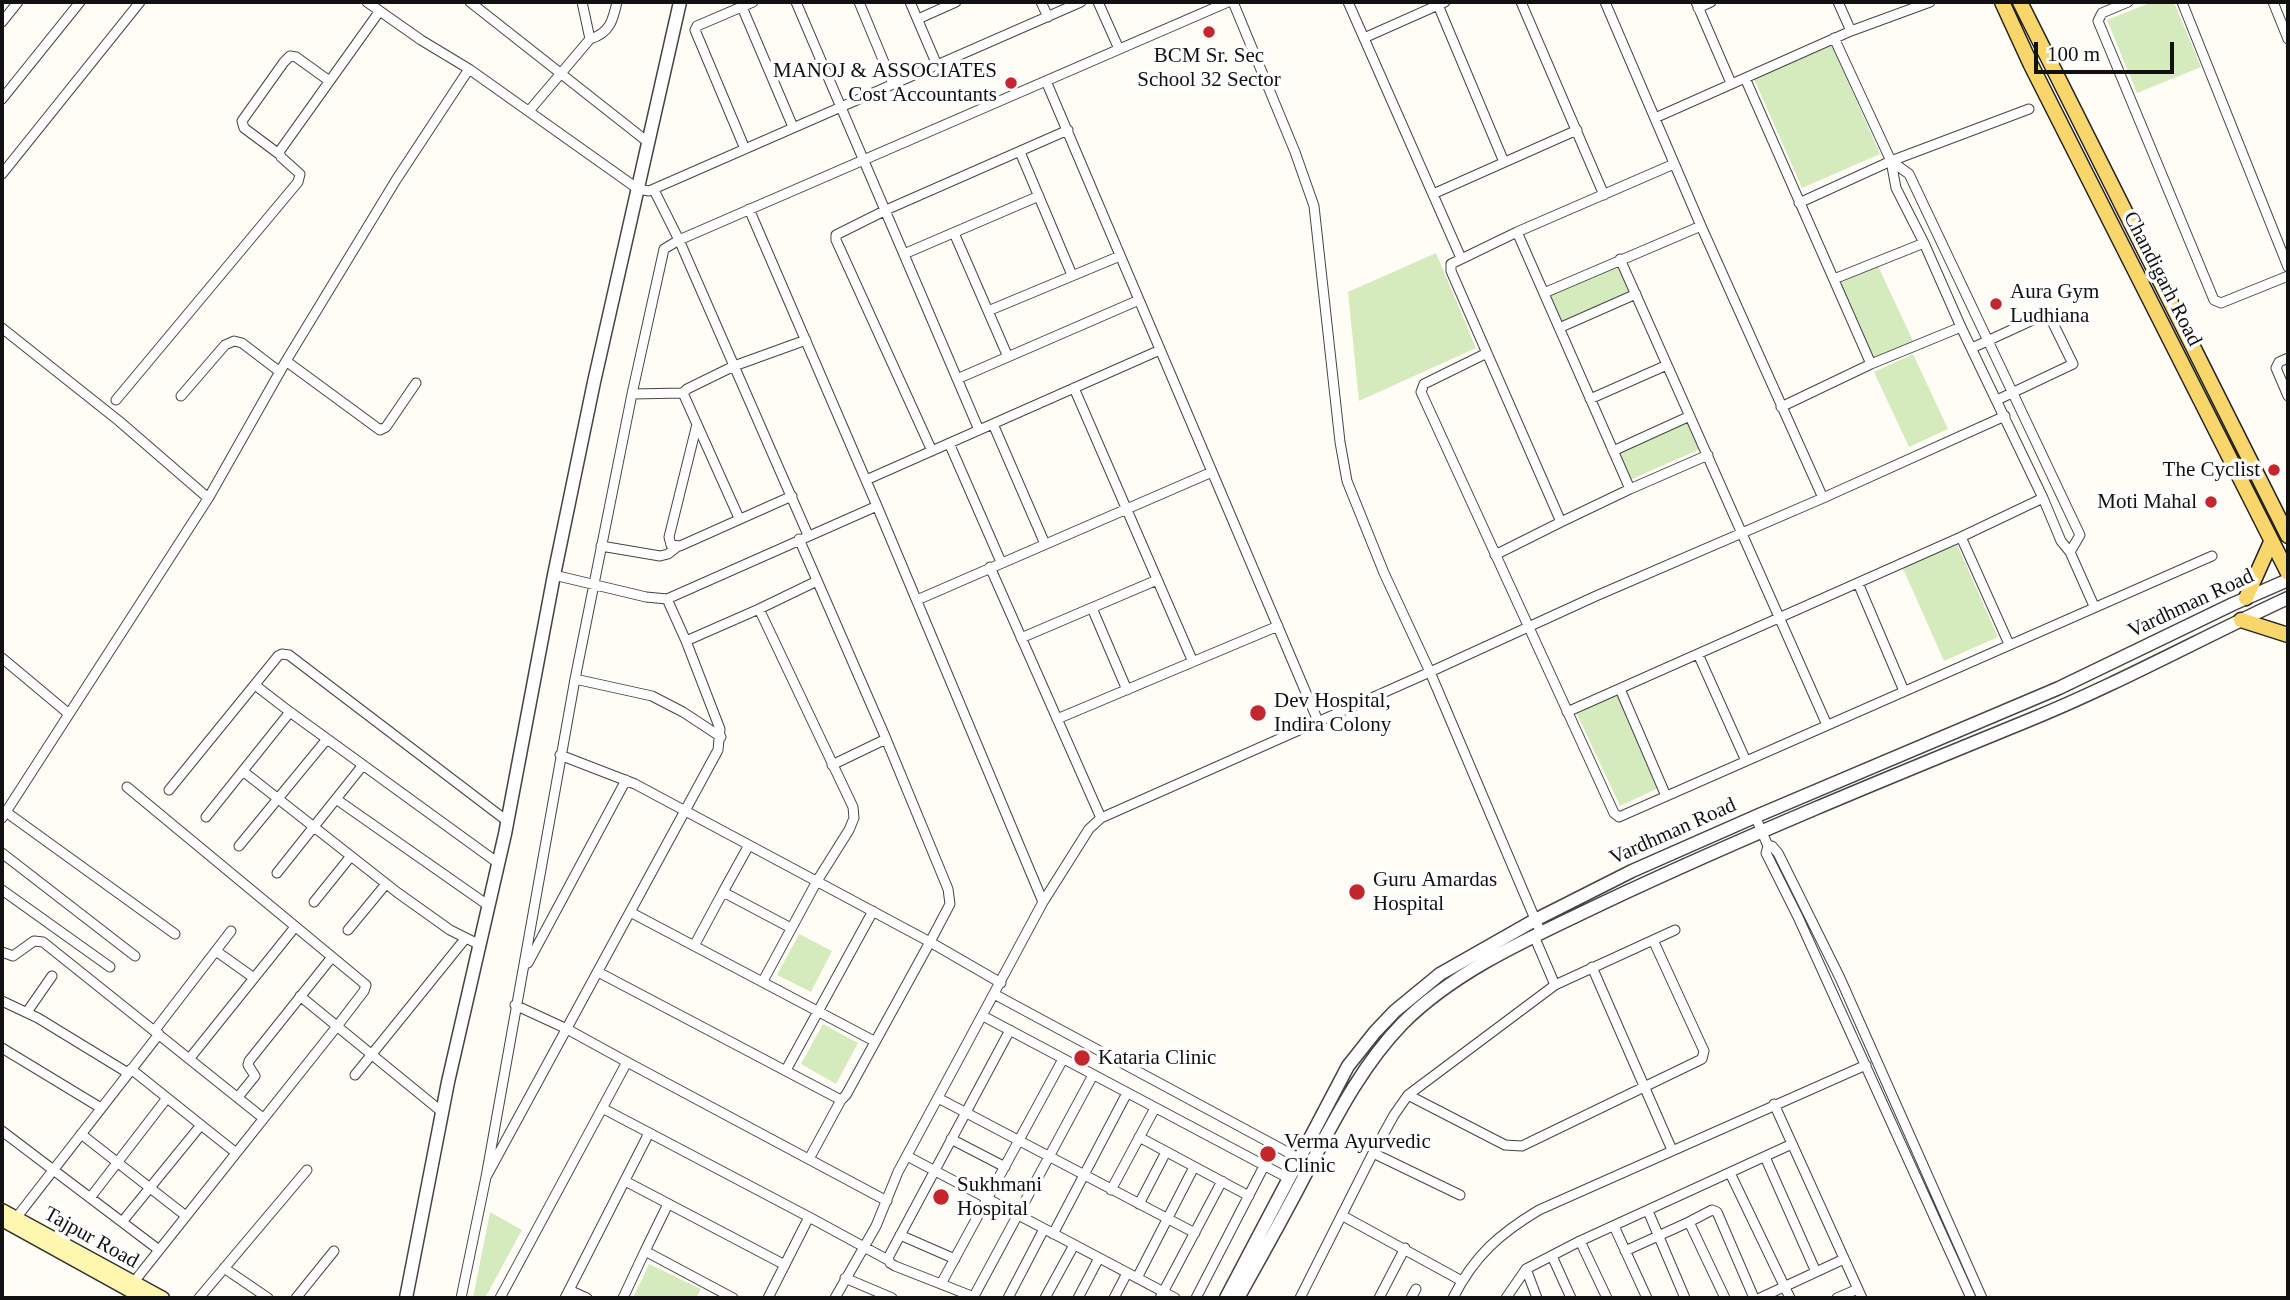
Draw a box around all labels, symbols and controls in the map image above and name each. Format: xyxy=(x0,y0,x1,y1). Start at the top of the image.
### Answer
marker: BCM Sr. Sec School 32 Sector xyxy=(1201,24,1217,40)
scale bar xyxy=(2038,28,2178,72)
text: 100 m xyxy=(2047,42,2100,66)
place label: BCM Sr. Sec School 32 Sector xyxy=(1137,43,1281,93)
place label: MANOJ & ASSOCIATES Cost Accountants xyxy=(773,58,997,108)
marker: MANOJ & ASSOCIATES Cost Accountants xyxy=(1003,75,1019,91)
street label: Chandigarh Road xyxy=(2117,208,2207,350)
place label: Aura Gym Ludhiana xyxy=(2010,279,2099,329)
marker: Aura Gym Ludhiana xyxy=(1988,296,2004,312)
place label: The Cyclist xyxy=(2163,457,2260,483)
marker: The Cyclist xyxy=(2266,462,2282,478)
place label: Moti Mahal xyxy=(2097,489,2197,515)
marker: Moti Mahal xyxy=(2203,494,2219,510)
street label: Vardhman Road xyxy=(2124,564,2258,644)
place label: Dev Hospital, Indira Colony xyxy=(1274,688,1391,738)
marker: Dev Hospital, Indira Colony xyxy=(1248,703,1268,723)
street label: Vardhman Road xyxy=(1606,793,1740,871)
place label: Guru Amardas Hospital xyxy=(1373,867,1497,917)
marker: Guru Amardas Hospital xyxy=(1347,882,1367,902)
place label: Kataria Clinic xyxy=(1098,1045,1216,1071)
marker: Kataria Clinic xyxy=(1072,1048,1092,1068)
place label: Verma Ayurvedic Clinic xyxy=(1284,1129,1431,1179)
marker: Verma Ayurvedic Clinic xyxy=(1258,1144,1278,1164)
place label: Sukhmani Hospital xyxy=(957,1172,1042,1222)
marker: Sukhmani Hospital xyxy=(931,1187,951,1207)
street label: Tajpur Road xyxy=(39,1202,143,1274)

